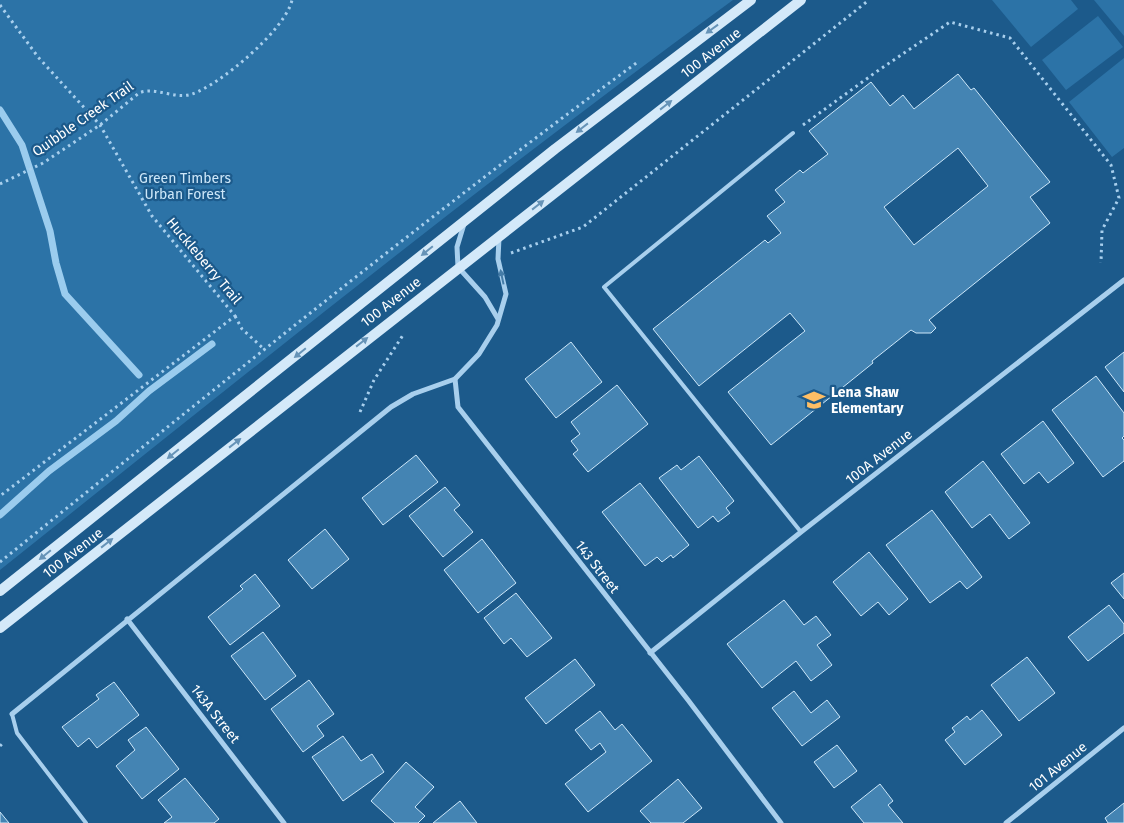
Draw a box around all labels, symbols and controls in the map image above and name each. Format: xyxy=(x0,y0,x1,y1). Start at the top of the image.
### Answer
street label: 100 Avenue xyxy=(677,24,745,82)
one-way arrow xyxy=(705,24,719,34)
street label: Quibble Creek Trail xyxy=(29,78,137,160)
one-way arrow xyxy=(659,99,672,110)
one-way arrow xyxy=(576,123,589,134)
park label: Green Timbers Urban Forest xyxy=(139,170,231,203)
one-way arrow xyxy=(531,199,544,210)
street label: Huckleberry Trail xyxy=(163,214,245,308)
one-way arrow xyxy=(420,246,433,257)
one-way arrow xyxy=(498,269,506,285)
street label: 100 Avenue xyxy=(357,273,425,331)
one-way arrow xyxy=(355,337,368,348)
one-way arrow xyxy=(293,347,306,358)
place label: Lena Shaw Elementary xyxy=(831,384,904,417)
school or university icon: Lena Shaw Elementary xyxy=(801,387,827,413)
street label: 100A Avenue xyxy=(842,426,916,488)
one-way arrow xyxy=(228,437,241,448)
one-way arrow xyxy=(166,448,179,459)
street label: 100 Avenue xyxy=(39,524,107,582)
street label: 143 Street xyxy=(571,537,623,597)
one-way arrow xyxy=(100,538,113,549)
one-way arrow xyxy=(39,550,52,561)
street label: 143A Street xyxy=(187,681,244,748)
street label: 101 Avenue xyxy=(1026,738,1090,796)

